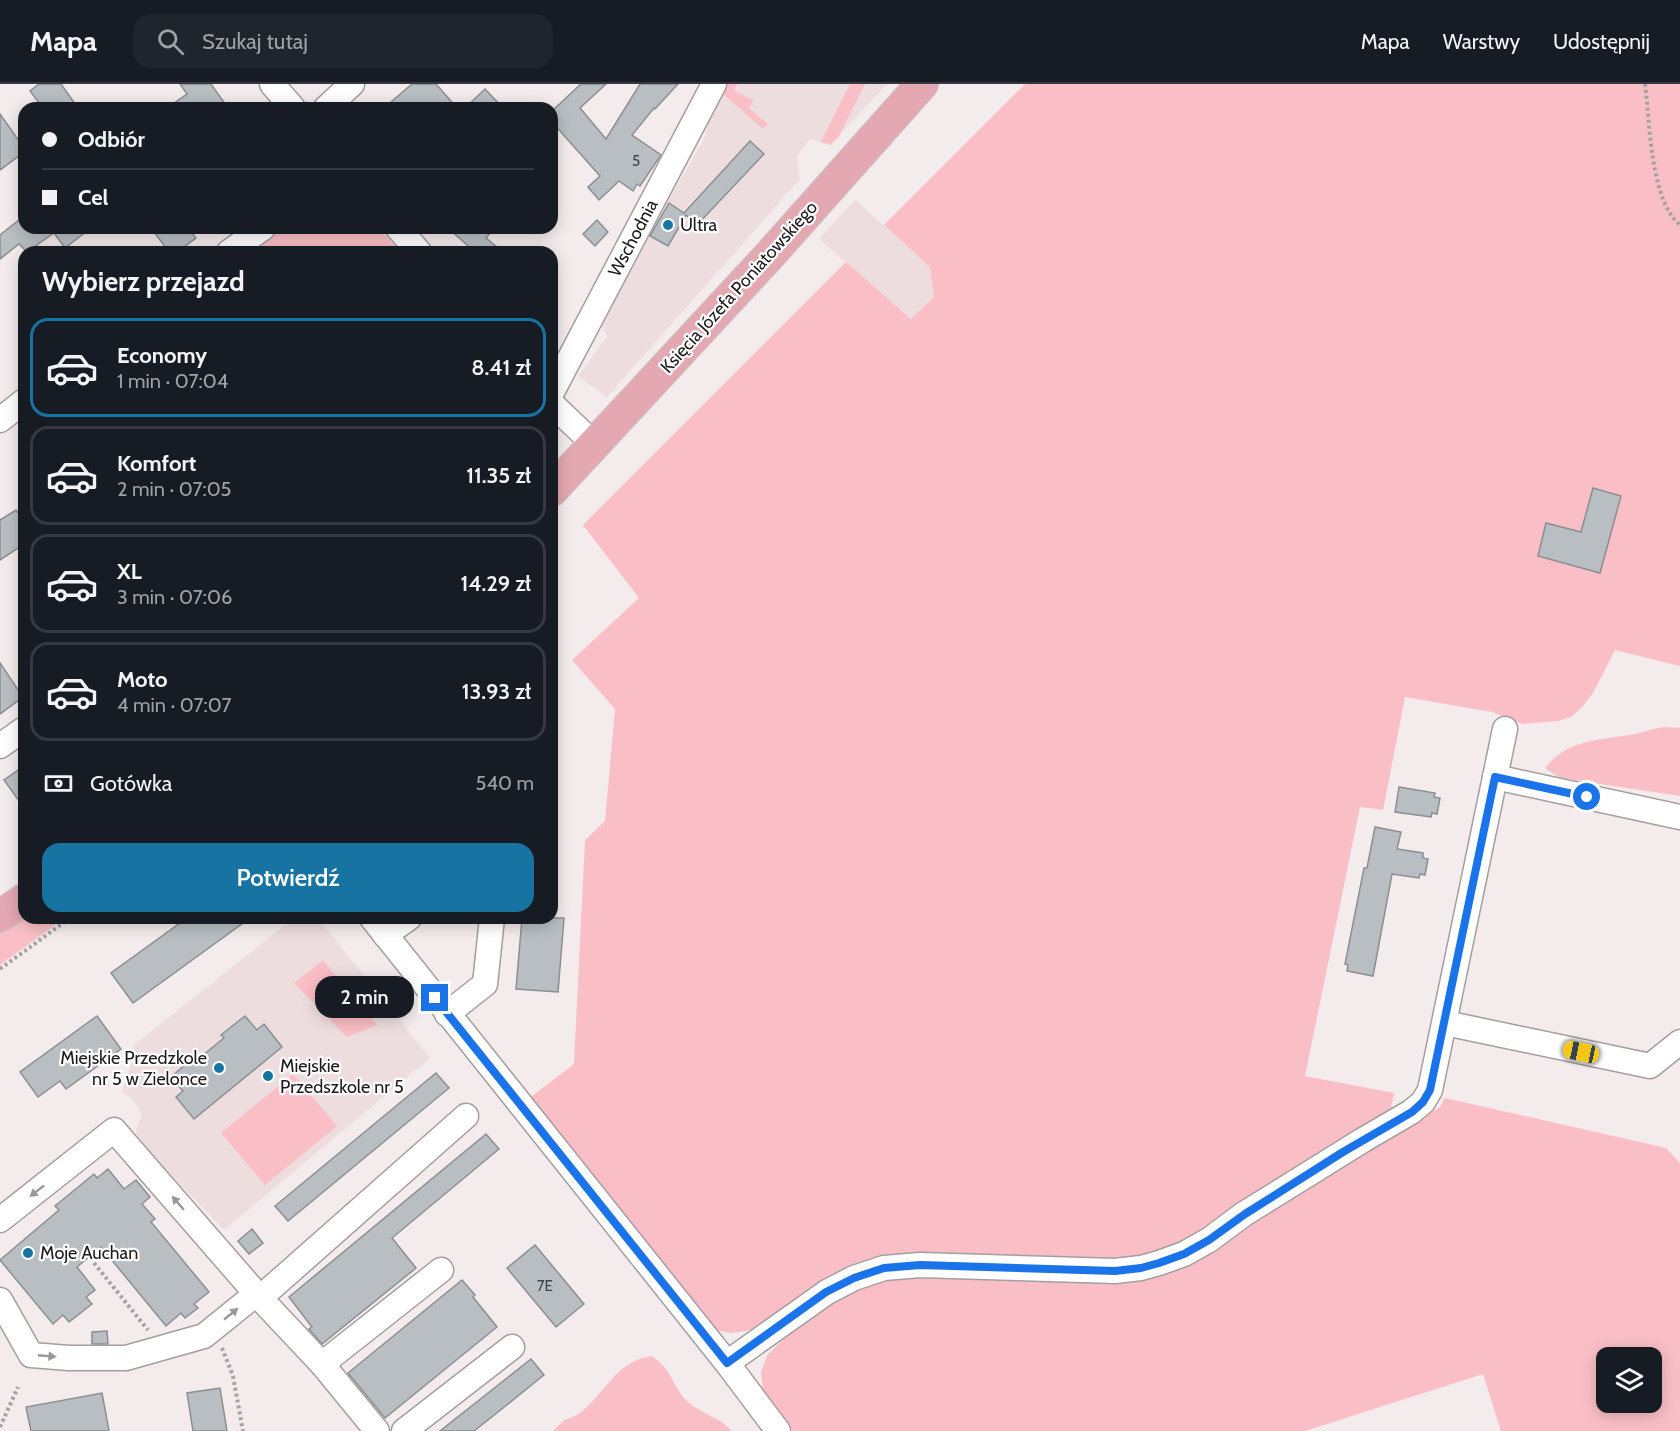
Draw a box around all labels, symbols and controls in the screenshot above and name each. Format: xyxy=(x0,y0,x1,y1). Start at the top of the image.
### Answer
search box xyxy=(133,14,553,68)
text: Mapa xyxy=(30,24,97,58)
icon: search xyxy=(154,25,187,58)
text: Szukaj tutaj xyxy=(202,28,308,55)
text: Mapa xyxy=(1361,29,1410,54)
text: Warstwy xyxy=(1443,29,1520,54)
text: Udostępnij xyxy=(1553,29,1650,54)
text: Odbiór xyxy=(78,126,145,153)
house number: 5 xyxy=(632,152,640,170)
text: Cel xyxy=(78,184,108,211)
street label: Wschodnia xyxy=(604,195,663,280)
street label: Księcia Józefa Poniatowskiego xyxy=(656,196,822,378)
place label: Ultra xyxy=(680,214,718,236)
marker: Ultra xyxy=(661,218,675,232)
text: Wybierz przejazd xyxy=(42,265,245,298)
icon: car xyxy=(45,341,99,395)
text: Economy xyxy=(117,342,207,369)
text: 8.41 zł xyxy=(471,354,531,381)
text: 1 min · 07:04 xyxy=(117,369,228,393)
icon: car xyxy=(45,449,99,503)
text: Komfort xyxy=(117,450,196,477)
text: 11.35 zł xyxy=(466,462,531,489)
text: 2 min · 07:05 xyxy=(117,477,231,501)
icon: car xyxy=(45,557,99,611)
text: XL xyxy=(117,558,142,585)
text: 14.29 zł xyxy=(460,570,531,597)
text: 3 min · 07:06 xyxy=(117,585,232,609)
icon: car xyxy=(45,665,99,719)
text: Moto xyxy=(117,666,168,693)
text: 13.93 zł xyxy=(462,678,531,705)
text: 4 min · 07:07 xyxy=(117,693,232,717)
icon: cash xyxy=(42,767,75,800)
text: Gotówka xyxy=(90,770,172,797)
text: 540 m xyxy=(476,771,534,795)
route start xyxy=(1573,783,1600,810)
button: Potwierdź xyxy=(42,843,534,912)
callout: 2 min xyxy=(315,977,414,1019)
route end xyxy=(421,984,448,1011)
text: 2 min xyxy=(340,985,389,1009)
car xyxy=(1562,1039,1600,1065)
place label: Miejskie Przedzkole nr 5 w Zielonce xyxy=(60,1047,207,1090)
place label: Miejskie Przedszkole nr 5 xyxy=(280,1055,404,1098)
marker: Miejskie Przedzkole nr 5 w Zielonce xyxy=(212,1061,226,1075)
marker: Miejskie Przedszkole nr 5 xyxy=(261,1069,275,1083)
one-way arrow xyxy=(30,1185,45,1197)
one-way arrow xyxy=(171,1196,184,1211)
place label: Moje Auchan xyxy=(40,1242,138,1264)
marker: Moje Auchan xyxy=(21,1246,35,1260)
house number: 7E xyxy=(537,1277,553,1295)
one-way arrow xyxy=(223,1308,239,1321)
map controls xyxy=(1596,1347,1662,1413)
button: layers xyxy=(1596,1347,1662,1413)
one-way arrow xyxy=(37,1351,56,1361)

